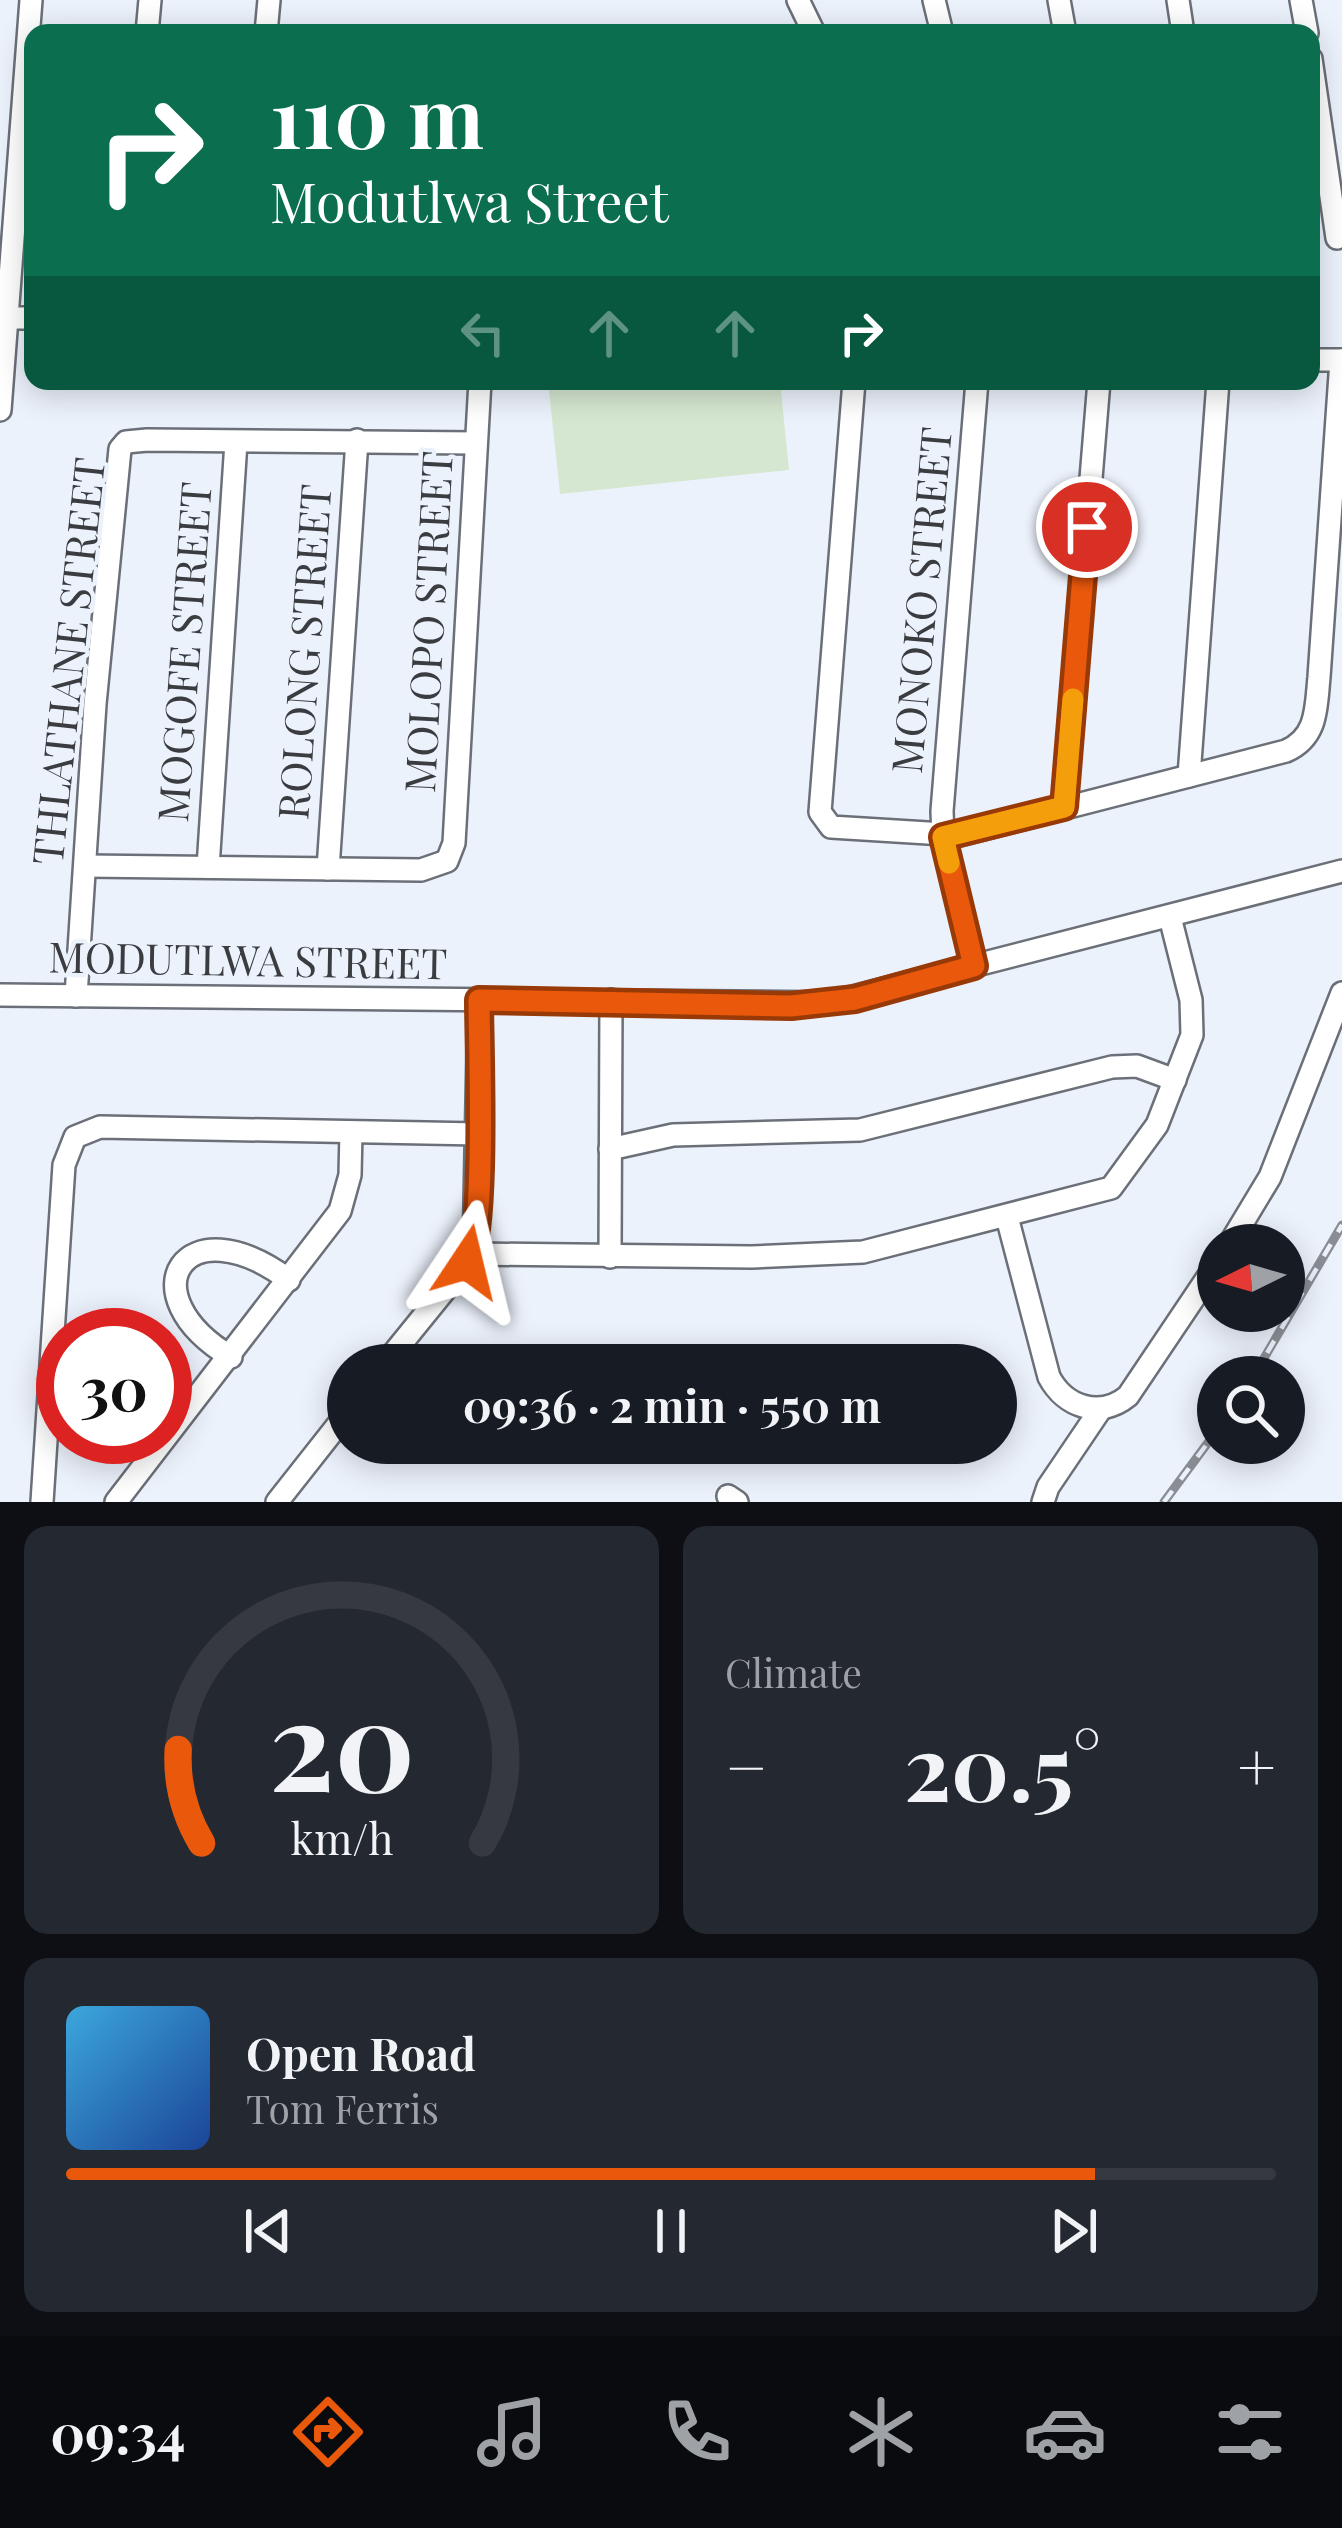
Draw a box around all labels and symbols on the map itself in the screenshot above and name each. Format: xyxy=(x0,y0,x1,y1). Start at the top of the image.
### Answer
street label: MONOKO STREET xyxy=(877,425,963,775)
street label: MOLOPO STREET xyxy=(390,450,464,794)
street label: THLATHANE STREET xyxy=(18,455,116,867)
pin xyxy=(1036,476,1138,578)
street label: MOGOFE STREET xyxy=(143,480,223,824)
street label: ROLONG STREET xyxy=(263,482,343,822)
street label: MODUTLWA STREET xyxy=(48,928,448,990)
position arrow xyxy=(404,1199,530,1325)
north arrow xyxy=(1197,1224,1305,1332)
speed limit sign: 30 xyxy=(36,1308,192,1464)

